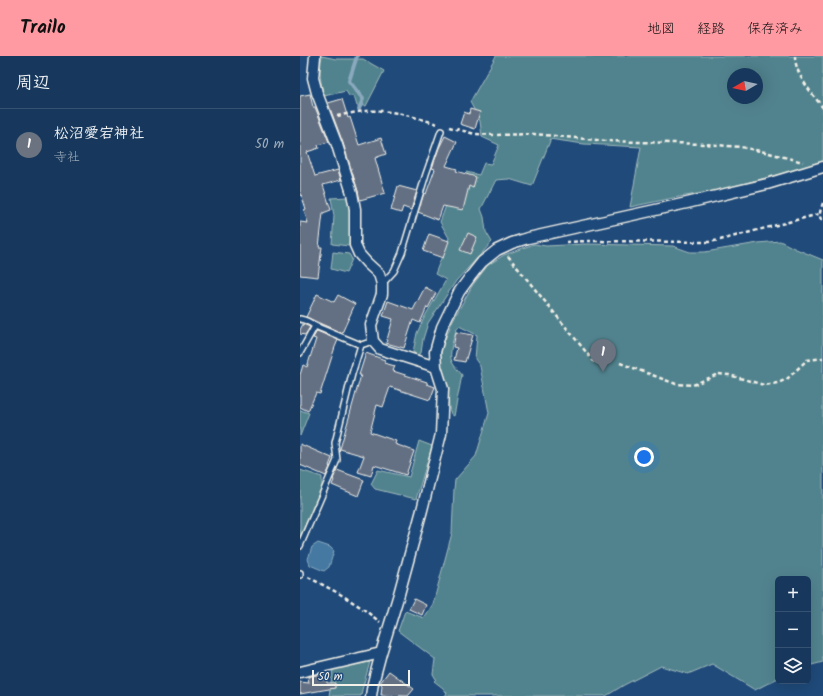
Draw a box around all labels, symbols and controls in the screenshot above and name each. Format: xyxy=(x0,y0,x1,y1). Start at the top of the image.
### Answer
text: Trailo xyxy=(20,13,66,43)
text: 地図 xyxy=(647,18,675,40)
text: 経路 xyxy=(697,18,725,40)
text: 保存済み xyxy=(747,18,803,40)
north arrow xyxy=(727,68,763,104)
text: 周辺 xyxy=(16,70,50,97)
text: 松沼愛宕神社 xyxy=(54,122,144,146)
text: 1 xyxy=(27,134,31,155)
text: 50 m xyxy=(255,134,284,155)
text: 寺社 xyxy=(54,147,80,168)
pin: 1 xyxy=(590,339,616,372)
your location xyxy=(634,447,654,467)
map controls xyxy=(775,576,811,684)
button: + xyxy=(775,576,811,612)
button: − xyxy=(775,612,811,648)
button: layers xyxy=(775,648,811,684)
scale bar xyxy=(312,668,410,687)
text: 50 m xyxy=(318,668,343,686)

